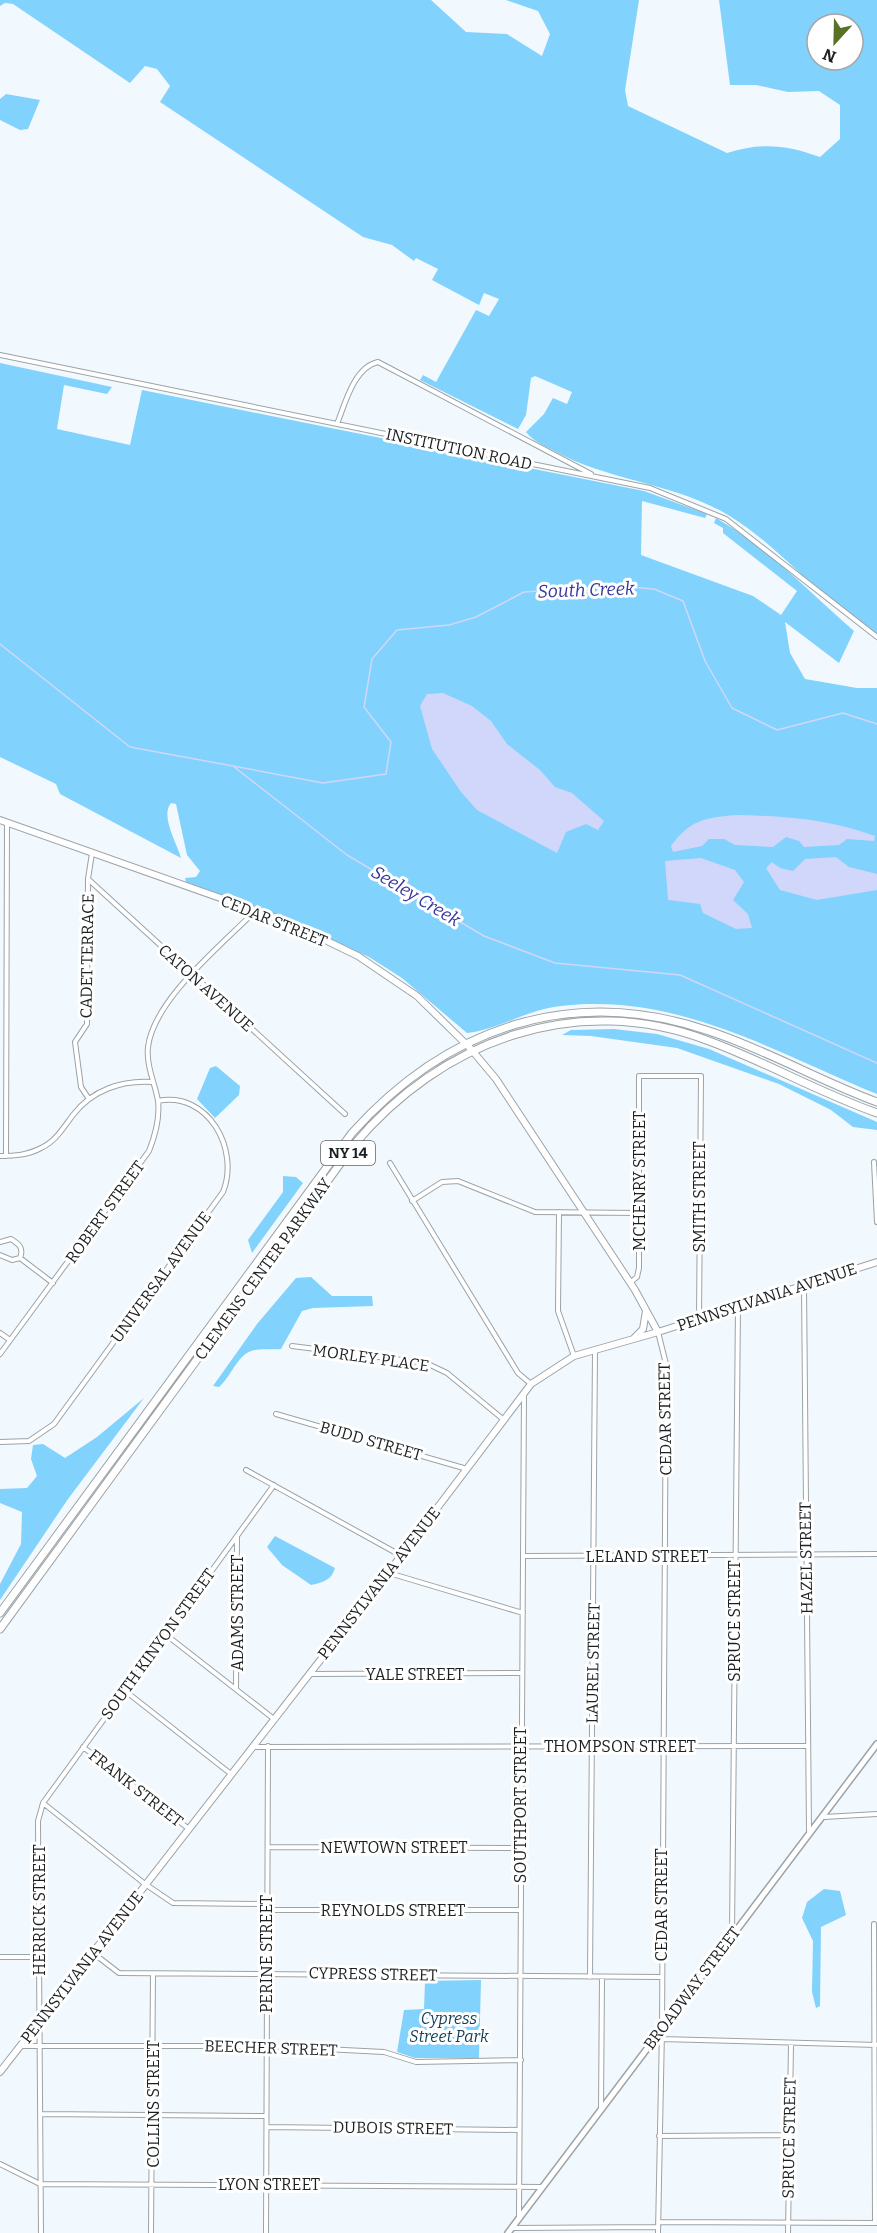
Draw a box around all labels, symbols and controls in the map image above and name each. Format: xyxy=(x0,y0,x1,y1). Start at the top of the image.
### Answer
north arrow xyxy=(805,12,865,72)
text: N xyxy=(820,44,839,67)
street label: INSTITUTION ROAD xyxy=(384,424,534,474)
water label: South Creek xyxy=(537,577,635,603)
water label: Seeley Creek xyxy=(368,861,465,931)
street label: CEDAR STREET xyxy=(218,891,330,951)
street label: CADET TERRACE xyxy=(76,893,98,1019)
street label: CATON AVENUE xyxy=(155,940,257,1036)
street label: MCHENRY STREET xyxy=(630,1111,649,1251)
road number: NY 14 xyxy=(321,1141,375,1165)
street label: SMITH STREET xyxy=(690,1141,709,1253)
street label: ROBERT STREET xyxy=(62,1157,148,1267)
street label: CLEMENS CENTER PARKWAY xyxy=(191,1174,336,1364)
street label: UNIVERSAL AVENUE xyxy=(107,1208,215,1346)
street label: PENNSYLVANIA AVENUE xyxy=(675,1259,859,1335)
street label: MORLEY PLACE xyxy=(311,1340,431,1376)
street label: CEDAR STREET xyxy=(655,1362,675,1476)
street label: BUDD STREET xyxy=(318,1417,424,1465)
street label: HAZEL STREET xyxy=(796,1502,816,1614)
street label: PENNSYLVANIA AVENUE xyxy=(314,1503,444,1663)
street label: LELAND STREET xyxy=(586,1547,708,1566)
street label: ADAMS STREET xyxy=(228,1555,247,1671)
street label: SPRUCE STREET xyxy=(725,1560,744,1682)
street label: SOUTH KINYON STREET xyxy=(97,1565,219,1723)
street label: LAUREL STREET xyxy=(582,1603,604,1723)
street label: YALE STREET xyxy=(366,1665,464,1684)
street label: SOUTHPORT STREET xyxy=(511,1727,530,1883)
street label: THOMPSON STREET xyxy=(544,1737,696,1756)
street label: FRANK STREET xyxy=(85,1745,187,1831)
street label: NEWTOWN STREET xyxy=(320,1838,468,1857)
street label: HERRICK STREET xyxy=(30,1844,49,1976)
street label: CEDAR STREET xyxy=(652,1848,671,1962)
street label: PENNSYLVANIA AVENUE xyxy=(17,1887,147,2047)
street label: PERINE STREET xyxy=(257,1895,276,2013)
street label: REYNOLDS STREET xyxy=(321,1901,465,1920)
street label: BROADWAY STREET xyxy=(640,1923,744,2053)
street label: CYPRESS STREET xyxy=(308,1963,438,1985)
park label: Cypress Street Park xyxy=(409,2009,489,2046)
street label: BEECHER STREET xyxy=(204,2036,338,2060)
street label: COLLINS STREET xyxy=(144,2040,163,2168)
street label: SPRUCE STREET xyxy=(778,2077,800,2199)
street label: DUBOIS STREET xyxy=(333,2117,453,2139)
street label: LYON STREET xyxy=(218,2175,320,2194)

